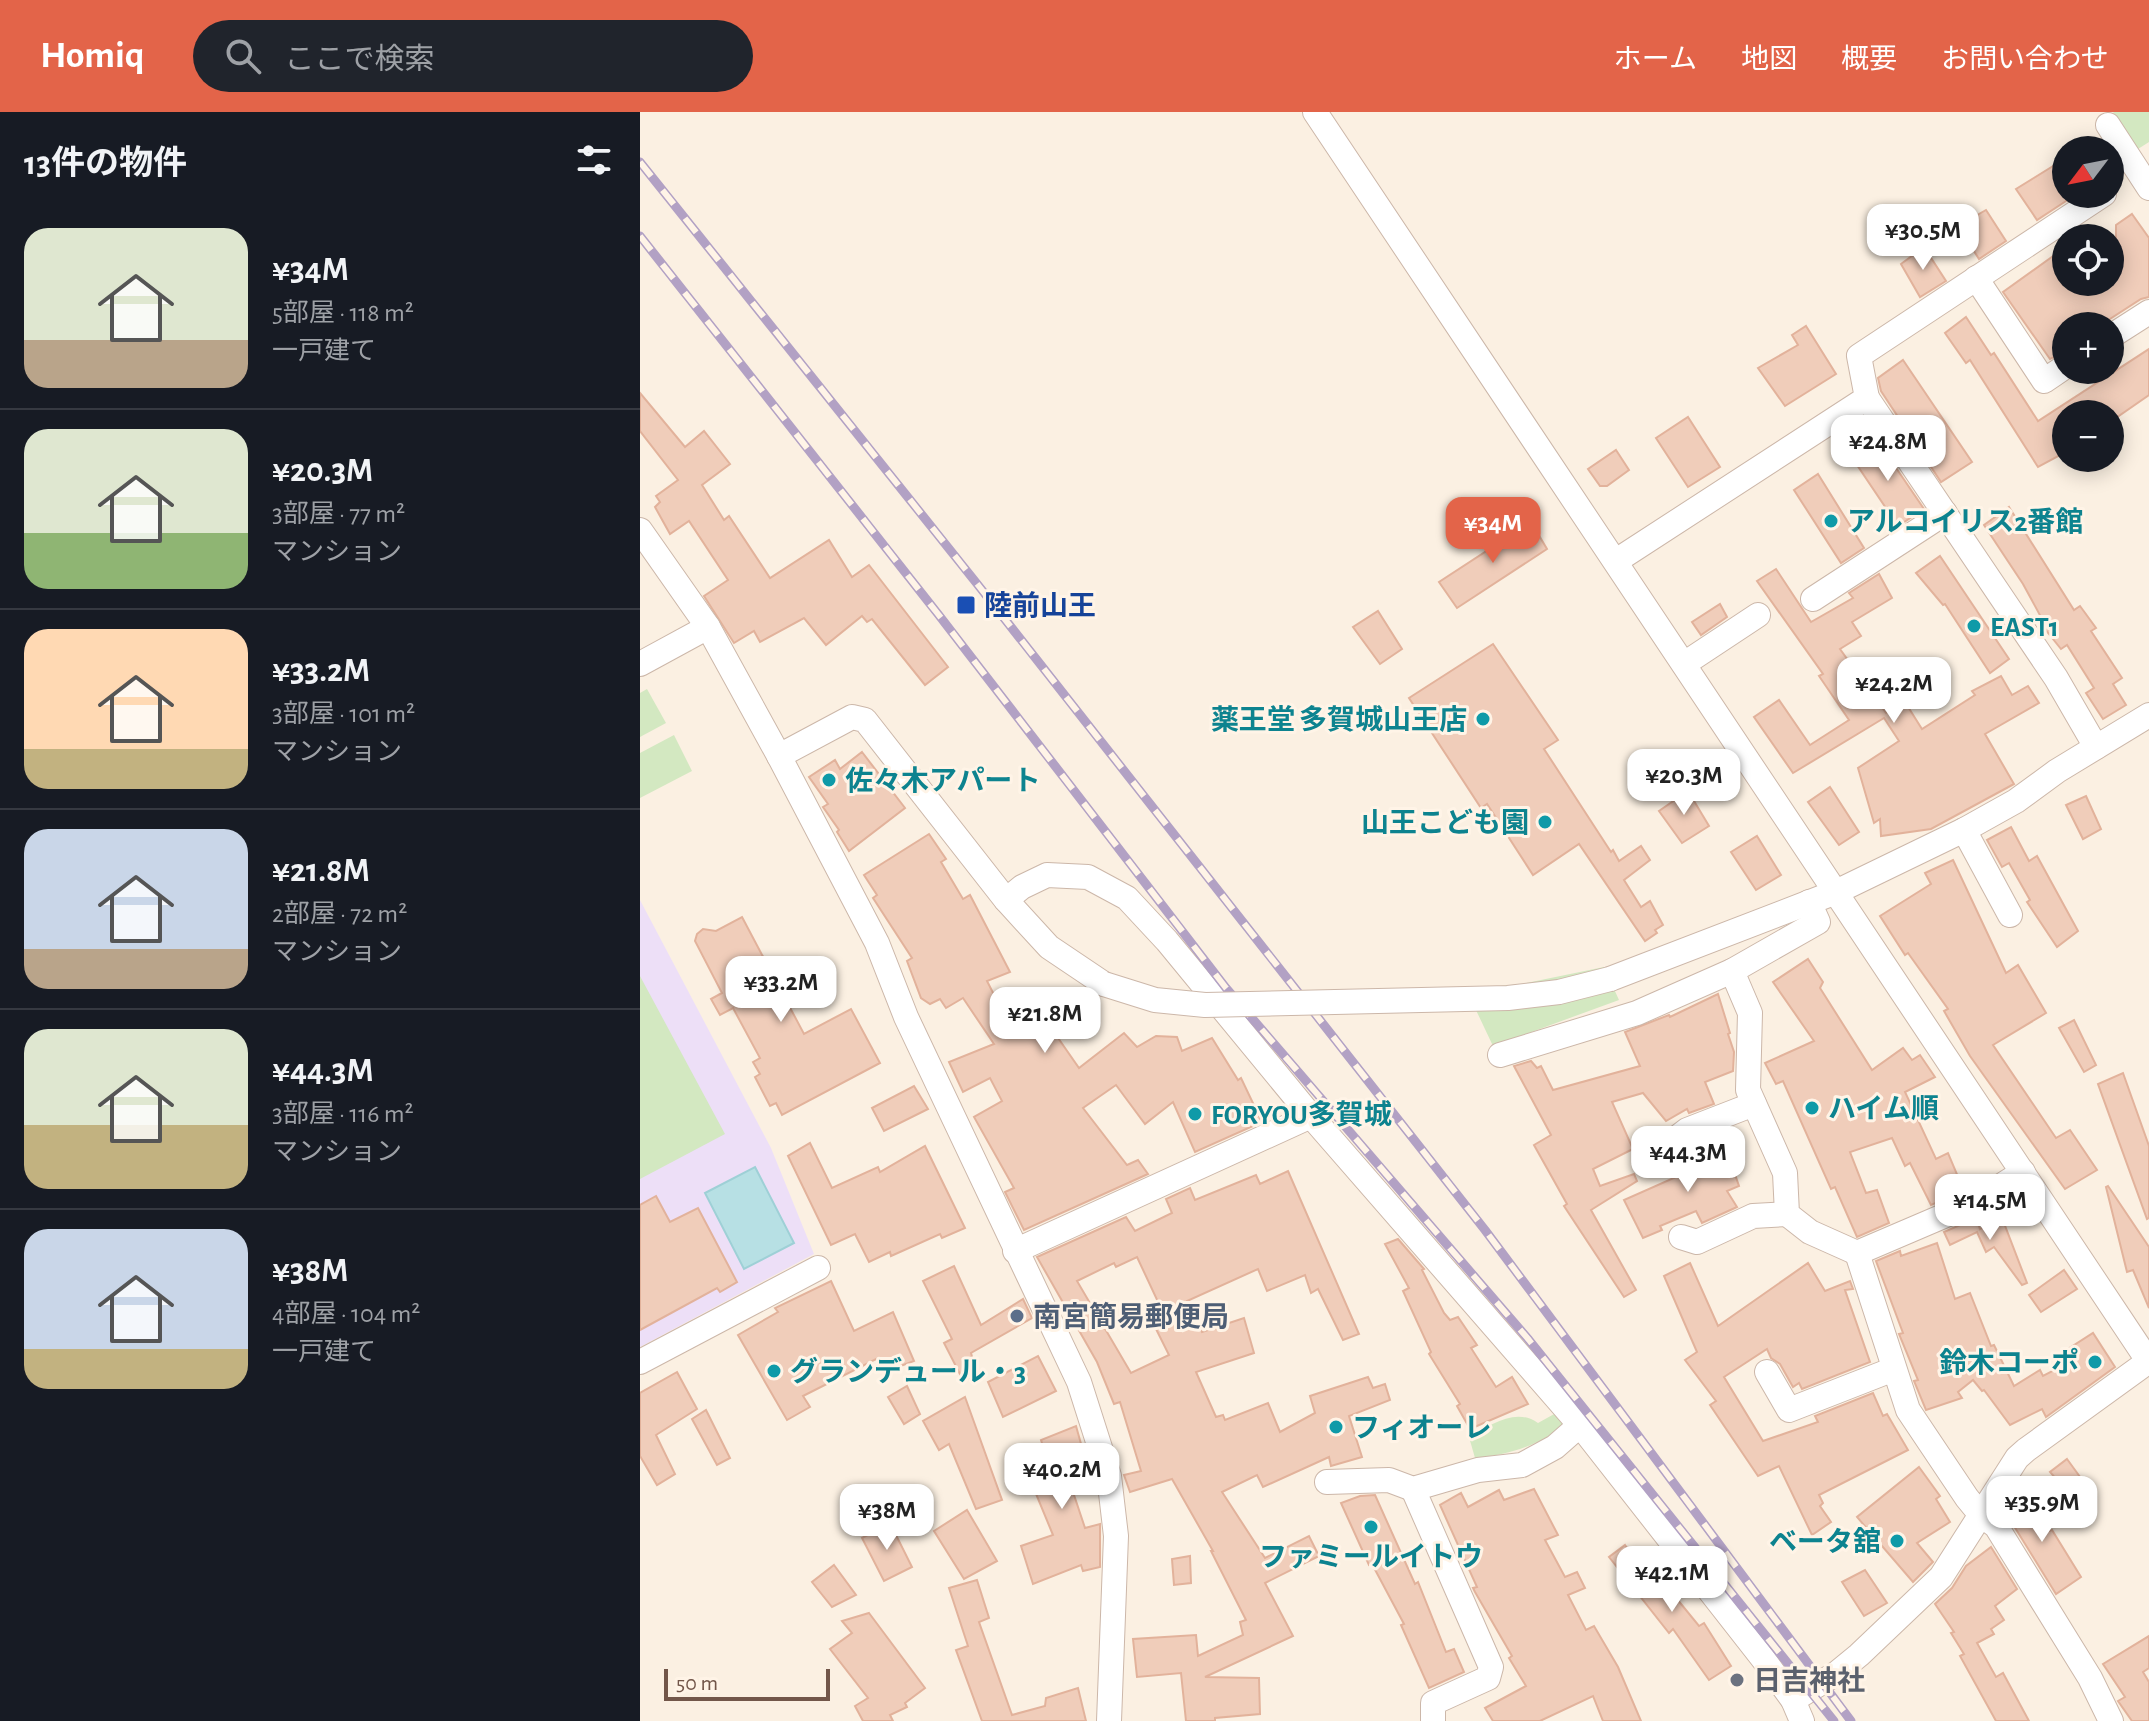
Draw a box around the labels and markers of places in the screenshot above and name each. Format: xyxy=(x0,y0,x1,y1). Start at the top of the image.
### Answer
pin: ¥30.5M xyxy=(1858,204,1988,272)
pin: ¥24.8M xyxy=(1823,415,1953,483)
pin: ¥34M xyxy=(1446,497,1540,565)
place label: アルコイリス2番館 xyxy=(1847,507,2083,537)
marker: アルコイリス2番館 xyxy=(1822,512,1840,530)
place label: 陸前山王 xyxy=(984,590,1096,621)
marker: 陸前山王 xyxy=(955,594,977,616)
place label: EAST1 xyxy=(1990,614,2059,642)
marker: EAST1 xyxy=(1965,617,1983,635)
pin: ¥24.2M xyxy=(1829,657,1959,725)
place label: 薬王堂 多賀城山王店 xyxy=(1211,704,1467,735)
marker: 薬王堂 多賀城山王店 xyxy=(1474,710,1492,728)
pin: ¥20.3M xyxy=(1619,749,1749,817)
place label: 佐々木アパート xyxy=(845,766,1040,796)
marker: 佐々木アパート xyxy=(820,771,838,789)
place label: 山王こども園 xyxy=(1361,808,1529,838)
marker: 山王こども園 xyxy=(1536,813,1554,831)
pin: ¥33.2M xyxy=(716,956,846,1024)
pin: ¥21.8M xyxy=(980,987,1110,1055)
place label: ハイム順 xyxy=(1828,1095,1939,1124)
marker: ハイム順 xyxy=(1803,1099,1821,1117)
place label: FORYOU多賀城 xyxy=(1211,1100,1392,1130)
marker: FORYOU多賀城 xyxy=(1186,1105,1204,1123)
pin: ¥44.3M xyxy=(1623,1126,1753,1194)
pin: ¥14.5M xyxy=(1925,1174,2055,1242)
place label: 南宮簡易郵便局 xyxy=(1033,1301,1229,1332)
marker: 南宮簡易郵便局 xyxy=(1008,1307,1026,1325)
place label: 鈴木コーポ xyxy=(1939,1347,2079,1378)
marker: 鈴木コーポ xyxy=(2086,1353,2104,1371)
place label: グランデュール・3 xyxy=(790,1356,1026,1387)
marker: グランデュール・3 xyxy=(765,1362,783,1380)
place label: フィオーレ xyxy=(1352,1414,1491,1443)
marker: フィオーレ xyxy=(1327,1418,1345,1436)
pin: ¥40.2M xyxy=(997,1443,1127,1511)
pin: ¥35.9M xyxy=(1977,1476,2107,1544)
pin: ¥38M xyxy=(840,1484,934,1552)
marker: ファミールイトウ xyxy=(1362,1518,1380,1536)
place label: ベータ舘 xyxy=(1769,1527,1881,1557)
marker: ベータ舘 xyxy=(1888,1532,1906,1550)
place label: ファミールイトウ xyxy=(1259,1543,1483,1572)
pin: ¥42.1M xyxy=(1607,1546,1737,1614)
place label: 日吉神社 xyxy=(1753,1666,1865,1696)
marker: 日吉神社 xyxy=(1728,1671,1746,1689)

